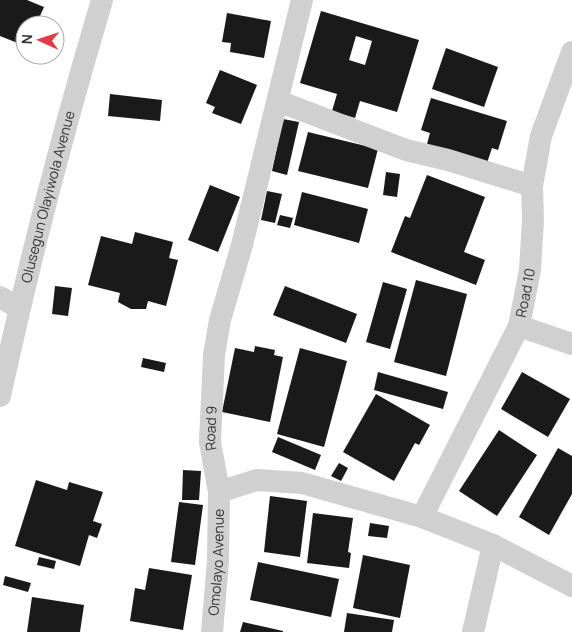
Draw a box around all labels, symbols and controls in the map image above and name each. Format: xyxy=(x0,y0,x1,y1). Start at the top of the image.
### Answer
north arrow xyxy=(15,15,65,65)
text: N xyxy=(17,34,36,45)
street label: Olusegun Olayiwola Avenue xyxy=(16,108,79,285)
street label: Road 10 xyxy=(511,266,539,319)
street label: Road 9 xyxy=(200,405,221,452)
street label: Omolayo Avenue xyxy=(203,509,228,616)

